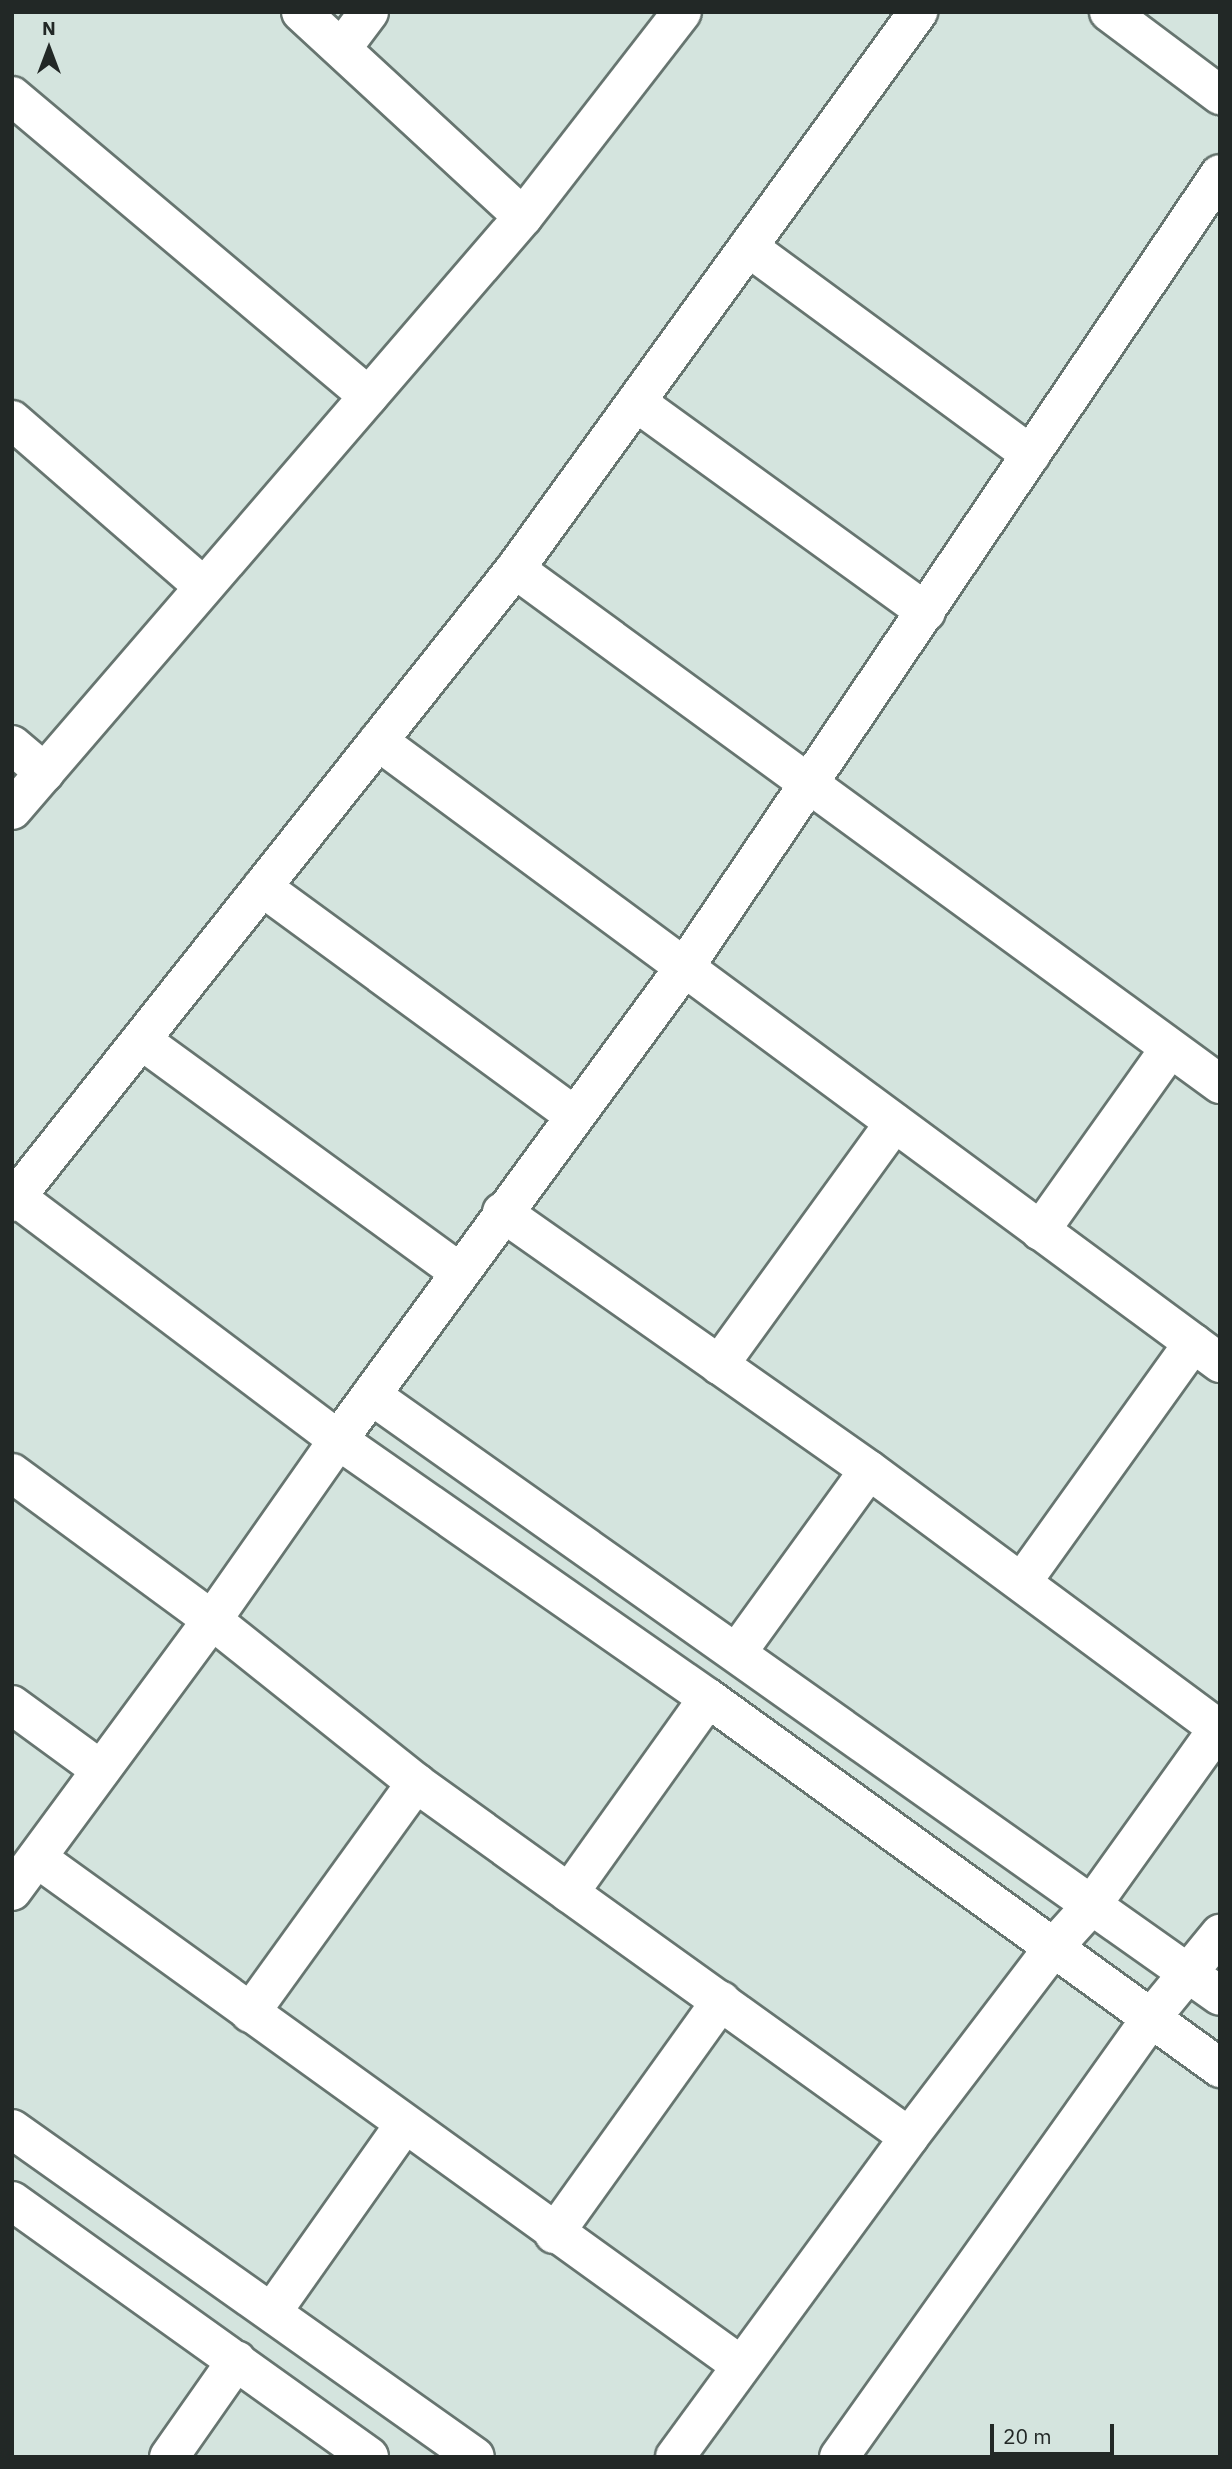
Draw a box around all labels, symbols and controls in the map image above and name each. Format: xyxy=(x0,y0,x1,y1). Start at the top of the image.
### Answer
north arrow xyxy=(14,14,84,84)
text: N xyxy=(42,16,56,40)
scale bar xyxy=(994,2410,1118,2454)
text: 20 m xyxy=(1003,2422,1052,2450)

